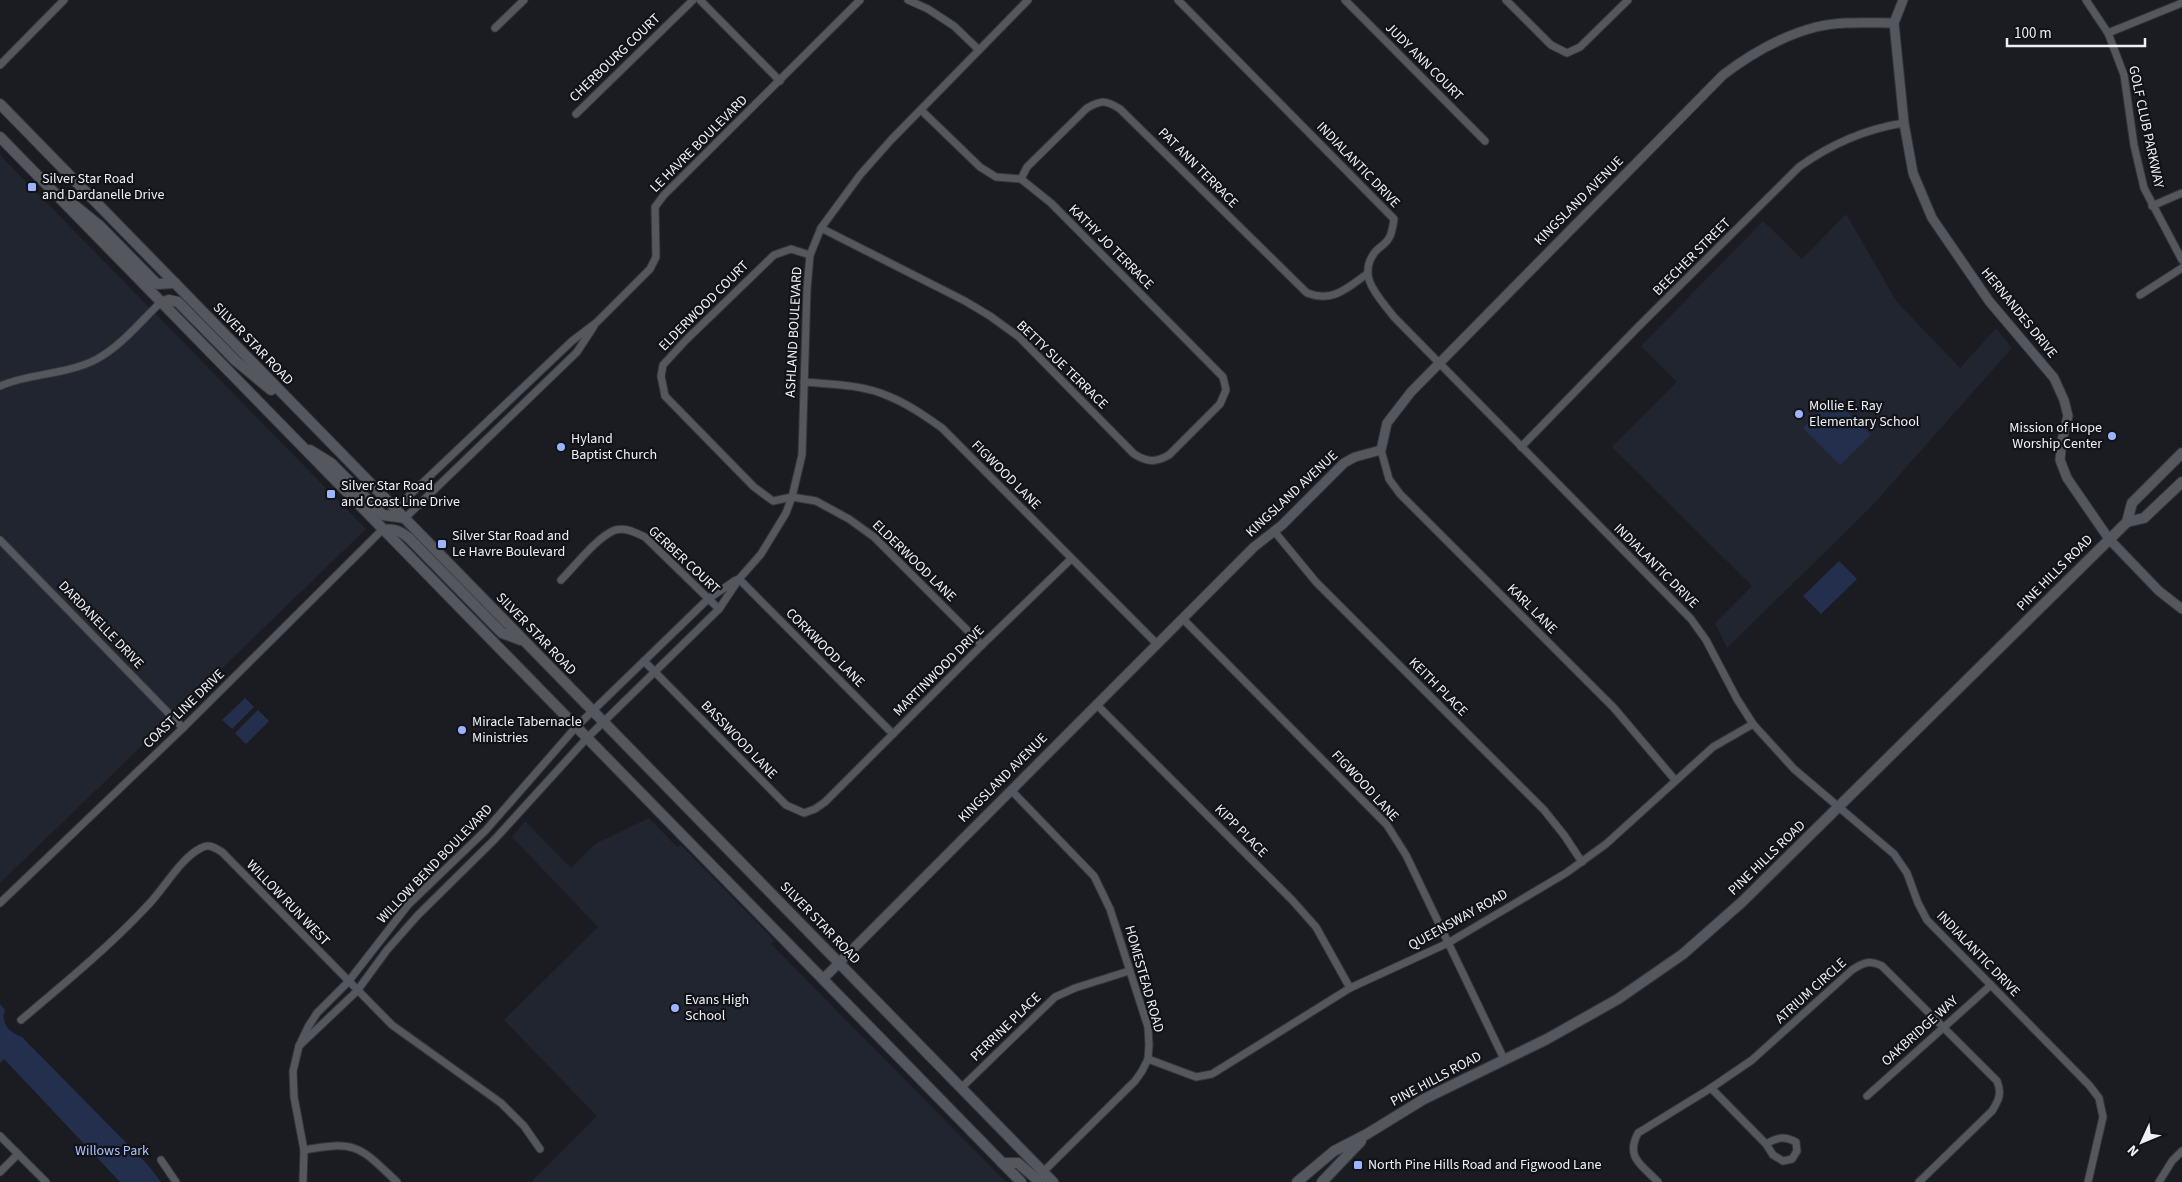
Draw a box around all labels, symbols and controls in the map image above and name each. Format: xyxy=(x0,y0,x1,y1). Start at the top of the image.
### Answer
street label: CHERBOURG COURT xyxy=(565,9,665,107)
scale bar xyxy=(2007,15,2144,47)
street label: JUDY ANN COURT xyxy=(1380,18,1468,106)
text: 100 m xyxy=(2014,23,2052,44)
street label: GOLF CLUB PARKWAY xyxy=(2123,64,2169,190)
street label: LE HAVRE BOULEVARD xyxy=(646,91,752,197)
street label: INDIALANTIC DRIVE xyxy=(1312,117,1404,213)
street label: PAT ANN TERRACE xyxy=(1153,123,1243,213)
street label: KINGSLAND AVENUE xyxy=(1530,152,1628,250)
place label: Silver Star Road and Dardanelle Drive xyxy=(42,169,164,205)
marker: Silver Star Road and Dardanelle Drive xyxy=(26,181,38,193)
street label: KATHY JO TERRACE xyxy=(1064,200,1158,294)
street label: BEECHER STREET xyxy=(1648,213,1736,301)
street label: ELDERWOOD COURT xyxy=(654,256,754,356)
street label: HERNANDES DRIVE xyxy=(1976,263,2062,363)
street label: ASHLAND BOULEVARD xyxy=(781,266,807,398)
street label: SILVER STAR ROAD xyxy=(208,298,298,390)
street label: BETTY SUE TERRACE xyxy=(1012,316,1112,414)
place label: Mollie E. Ray Elementary School xyxy=(1809,396,1920,432)
marker: Mollie E. Ray Elementary School xyxy=(1793,408,1805,420)
place label: Mission of Hope Worship Center xyxy=(2009,418,2102,454)
place label: Hyland Baptist Church xyxy=(571,429,657,465)
marker: Mission of Hope Worship Center xyxy=(2106,430,2118,442)
street label: FIGWOOD LANE xyxy=(967,436,1045,514)
marker: Hyland Baptist Church xyxy=(555,441,567,453)
street label: KINGSLAND AVENUE xyxy=(1242,446,1342,542)
place label: Silver Star Road and Coast Line Drive xyxy=(341,476,460,512)
marker: Silver Star Road and Coast Line Drive xyxy=(325,488,337,500)
street label: ELDERWOOD LANE xyxy=(867,516,961,606)
street label: INDIALANTIC DRIVE xyxy=(1609,519,1703,613)
street label: GERBER COURT xyxy=(644,521,725,599)
place label: Silver Star Road and Le Havre Boulevard xyxy=(452,526,569,562)
street label: PINE HILLS ROAD xyxy=(2012,530,2098,616)
marker: Silver Star Road and Le Havre Boulevard xyxy=(436,538,448,550)
street label: DARDANELLE DRIVE xyxy=(54,577,148,673)
street label: KARL LANE xyxy=(1502,579,1562,639)
street label: SILVER STAR ROAD xyxy=(491,588,581,680)
street label: CORKWOOD LANE xyxy=(781,604,869,692)
street label: MARTINWOOD DRIVE xyxy=(889,621,989,721)
street label: KEITH PLACE xyxy=(1404,653,1472,721)
street label: COAST LINE DRIVE xyxy=(139,665,229,753)
street label: BASSWOOD LANE xyxy=(696,696,782,784)
place label: Miracle Tabernacle Ministries xyxy=(472,712,582,748)
marker: Miracle Tabernacle Ministries xyxy=(456,724,468,736)
street label: KINGSLAND AVENUE xyxy=(954,729,1052,827)
street label: FIGWOOD LANE xyxy=(1327,746,1403,826)
street label: WILLOW BEND BOULEVARD xyxy=(373,800,497,928)
street label: KIPP PLACE xyxy=(1210,800,1272,862)
street label: PINE HILLS ROAD xyxy=(1724,816,1810,900)
street label: WILLOW RUN WEST xyxy=(242,855,335,951)
street label: SILVER STAR ROAD xyxy=(775,877,865,969)
street label: QUEENSWAY ROAD xyxy=(1405,884,1511,956)
street label: INDIALANTIC DRIVE xyxy=(1932,906,2024,1002)
street label: HOMESTEAD ROAD xyxy=(1119,923,1169,1035)
street label: ATRIUM CIRCLE xyxy=(1771,954,1851,1028)
street label: PERRINE PLACE xyxy=(966,988,1046,1066)
place label: Evans High School xyxy=(685,990,749,1026)
street label: OAKBRIDGE WAY xyxy=(1877,991,1963,1071)
marker: Evans High School xyxy=(669,1002,681,1014)
street label: PINE HILLS ROAD xyxy=(1387,1047,1485,1111)
north arrow xyxy=(2117,1117,2167,1167)
text: N xyxy=(2123,1140,2144,1161)
park label: Willows Park xyxy=(75,1141,149,1161)
place label: North Pine Hills Road and Figwood Lane xyxy=(1368,1155,1602,1175)
marker: North Pine Hills Road and Figwood Lane xyxy=(1352,1159,1364,1171)

